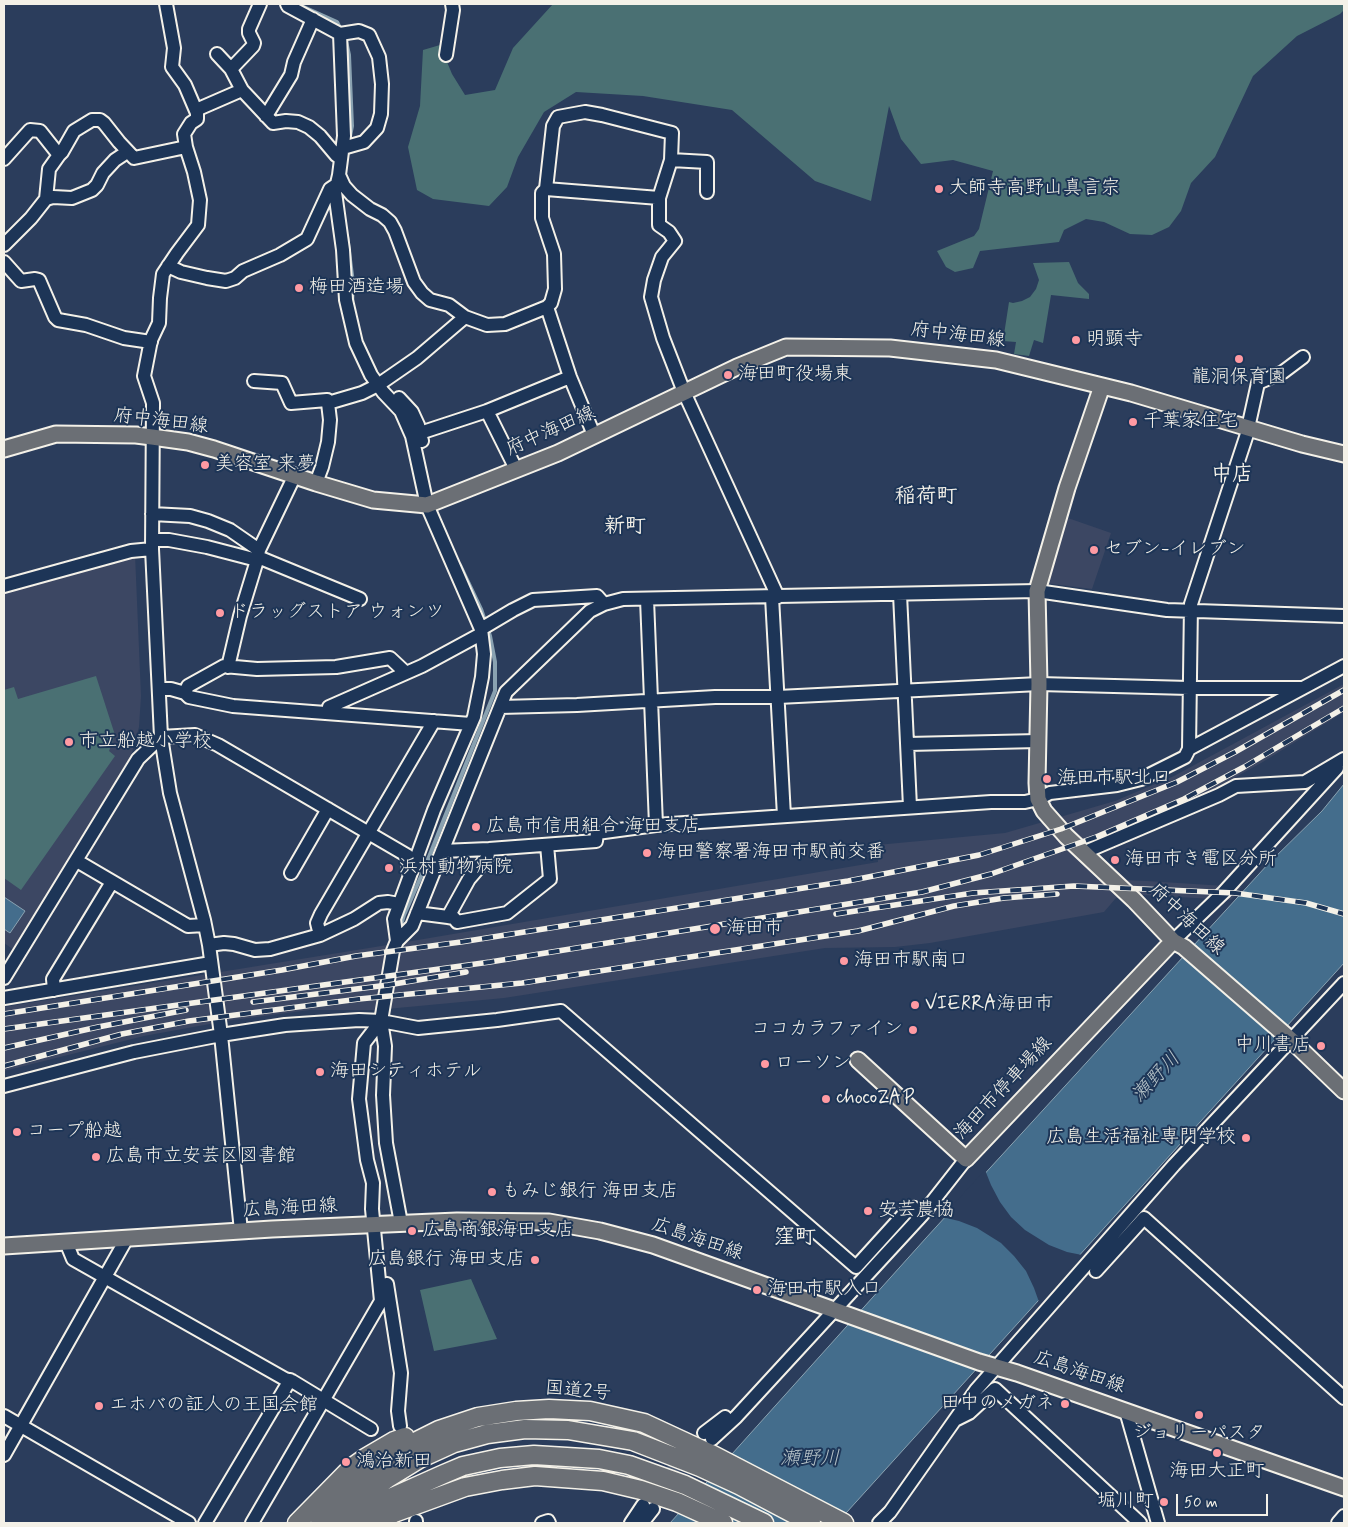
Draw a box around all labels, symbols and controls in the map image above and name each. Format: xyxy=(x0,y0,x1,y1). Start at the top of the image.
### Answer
place label: 大師寺高野山真言宗 xyxy=(949,178,1120,200)
marker: 大師寺高野山真言宗 xyxy=(933,183,945,195)
place label: 梅田酒造場 xyxy=(309,277,404,299)
marker: 梅田酒造場 xyxy=(293,282,305,294)
street label: 府中海田線 xyxy=(909,319,1007,353)
place label: 明顕寺 xyxy=(1086,329,1143,351)
marker: 明顕寺 xyxy=(1070,334,1082,346)
marker: 龍洞保育園 xyxy=(1233,353,1245,365)
place label: 海田町役場東 xyxy=(738,364,852,386)
place label: 龍洞保育園 xyxy=(1192,367,1286,389)
marker: 海田町役場東 xyxy=(722,369,734,381)
street label: 府中海田線 xyxy=(503,402,599,462)
street label: 府中海田線 xyxy=(112,405,210,439)
place label: 千葉家住宅 xyxy=(1143,411,1238,433)
marker: 千葉家住宅 xyxy=(1127,416,1139,428)
place label: 美容室 来夢 xyxy=(215,454,315,476)
marker: 美容室 来夢 xyxy=(199,459,211,471)
district label: 中店 xyxy=(1211,463,1253,489)
district label: 稲荷町 xyxy=(895,485,957,511)
district label: 新町 xyxy=(604,515,646,541)
place label: セブン-イレブン xyxy=(1104,539,1246,561)
marker: セブン-イレブン xyxy=(1088,544,1100,556)
place label: ドラッグストア ウォンツ xyxy=(230,602,444,624)
marker: ドラッグストア ウォンツ xyxy=(214,607,226,619)
place label: 市立船越小学校 xyxy=(79,731,212,753)
marker: 市立船越小学校 xyxy=(63,736,75,748)
place label: 海田市駅北口 xyxy=(1057,768,1171,790)
marker: 海田市駅北口 xyxy=(1041,773,1053,785)
place label: 広島市信用組合 海田支店 xyxy=(486,816,700,838)
marker: 広島市信用組合 海田支店 xyxy=(470,821,482,833)
place label: 海田警察署海田市駅前交番 xyxy=(657,842,885,864)
marker: 海田警察署海田市駅前交番 xyxy=(641,847,653,859)
place label: 海田市き電区分所 xyxy=(1125,849,1277,871)
marker: 海田市き電区分所 xyxy=(1109,854,1121,866)
place label: 浜村動物病院 xyxy=(399,857,513,879)
marker: 浜村動物病院 xyxy=(383,862,395,874)
street label: 府中海田線 xyxy=(1143,879,1229,961)
place label: 海田市 xyxy=(726,918,783,940)
marker: 海田市 xyxy=(708,922,722,936)
place label: 海田市駅南口 xyxy=(854,950,968,972)
marker: 海田市駅南口 xyxy=(838,955,850,967)
place label: VIERRA海田市 xyxy=(925,994,1054,1016)
marker: VIERRA海田市 xyxy=(909,999,921,1011)
place label: ココカラファイン xyxy=(751,1019,903,1041)
marker: ココカラファイン xyxy=(907,1024,919,1036)
street label: 海田市停車場線 xyxy=(950,1033,1058,1145)
place label: 中川書店 xyxy=(1235,1035,1311,1057)
marker: 中川書店 xyxy=(1315,1040,1327,1052)
water label: 瀬野川 xyxy=(1128,1048,1186,1108)
place label: ローソン xyxy=(775,1053,851,1075)
marker: ローソン xyxy=(759,1058,771,1070)
place label: 海田シティホテル xyxy=(330,1061,482,1083)
marker: 海田シティホテル xyxy=(314,1066,326,1078)
place label: chocoZAP xyxy=(836,1088,914,1110)
marker: chocoZAP xyxy=(820,1093,832,1105)
place label: コープ船越 xyxy=(27,1121,122,1143)
marker: コープ船越 xyxy=(11,1126,23,1138)
place label: 広島生活福祉専門学校 xyxy=(1046,1127,1236,1149)
marker: 広島生活福祉専門学校 xyxy=(1240,1132,1252,1144)
place label: 広島市立安芸区図書館 xyxy=(106,1146,296,1168)
marker: 広島市立安芸区図書館 xyxy=(90,1151,102,1163)
place label: もみじ銀行 海田支店 xyxy=(502,1181,678,1203)
marker: もみじ銀行 海田支店 xyxy=(486,1186,498,1198)
street label: 広島海田線 xyxy=(242,1195,338,1223)
place label: 安芸農協 xyxy=(878,1200,954,1222)
marker: 安芸農協 xyxy=(862,1205,874,1217)
street label: 広島海田線 xyxy=(648,1214,746,1266)
place label: 広島商銀海田支店 xyxy=(422,1220,574,1242)
marker: 広島商銀海田支店 xyxy=(406,1225,418,1237)
district label: 窪町 xyxy=(774,1226,816,1252)
place label: 広島銀行 海田支店 xyxy=(368,1249,525,1271)
marker: 広島銀行 海田支店 xyxy=(529,1254,541,1266)
place label: 海田市駅入口 xyxy=(767,1279,881,1301)
marker: 海田市駅入口 xyxy=(751,1284,763,1296)
street label: 広島海田線 xyxy=(1030,1347,1128,1399)
street label: 国道2号 xyxy=(544,1378,612,1406)
place label: 田中のメガネ xyxy=(941,1393,1055,1415)
place label: エホバの証人の王国会館 xyxy=(109,1395,318,1417)
marker: 田中のメガネ xyxy=(1059,1398,1071,1410)
marker: エホバの証人の王国会館 xyxy=(93,1400,105,1412)
marker: ジョリーパスタ xyxy=(1193,1409,1205,1421)
place label: ジョリーパスタ xyxy=(1133,1423,1265,1445)
marker: 海田大正町 xyxy=(1211,1447,1223,1459)
water label: 瀬野川 xyxy=(780,1448,840,1472)
place label: 鴻治新田 xyxy=(356,1451,432,1473)
marker: 鴻治新田 xyxy=(340,1456,352,1468)
place label: 海田大正町 xyxy=(1170,1461,1264,1483)
scale bar xyxy=(1178,1484,1270,1516)
place label: 堀川町 xyxy=(1097,1491,1154,1513)
text: 50 m xyxy=(1184,1493,1218,1513)
marker: 堀川町 xyxy=(1158,1496,1170,1508)

